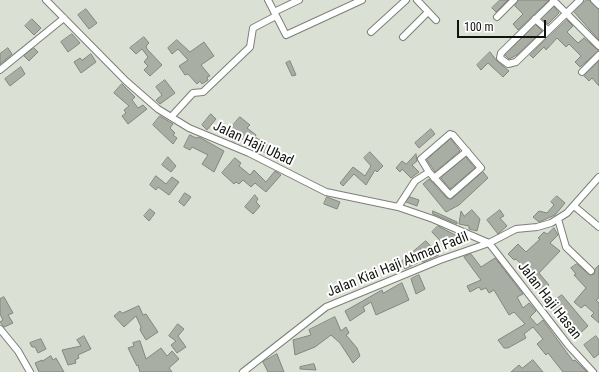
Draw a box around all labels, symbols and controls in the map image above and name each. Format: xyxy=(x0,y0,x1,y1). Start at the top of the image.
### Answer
scale bar xyxy=(459,12,548,38)
text: 100 m xyxy=(464,20,494,34)
street label: Jalan Haji Ubad xyxy=(210,118,296,170)
street label: Jalan Kiai Haji Ahmad Fadil xyxy=(325,229,471,301)
street label: Jalan Haji Hasan xyxy=(514,259,584,343)

